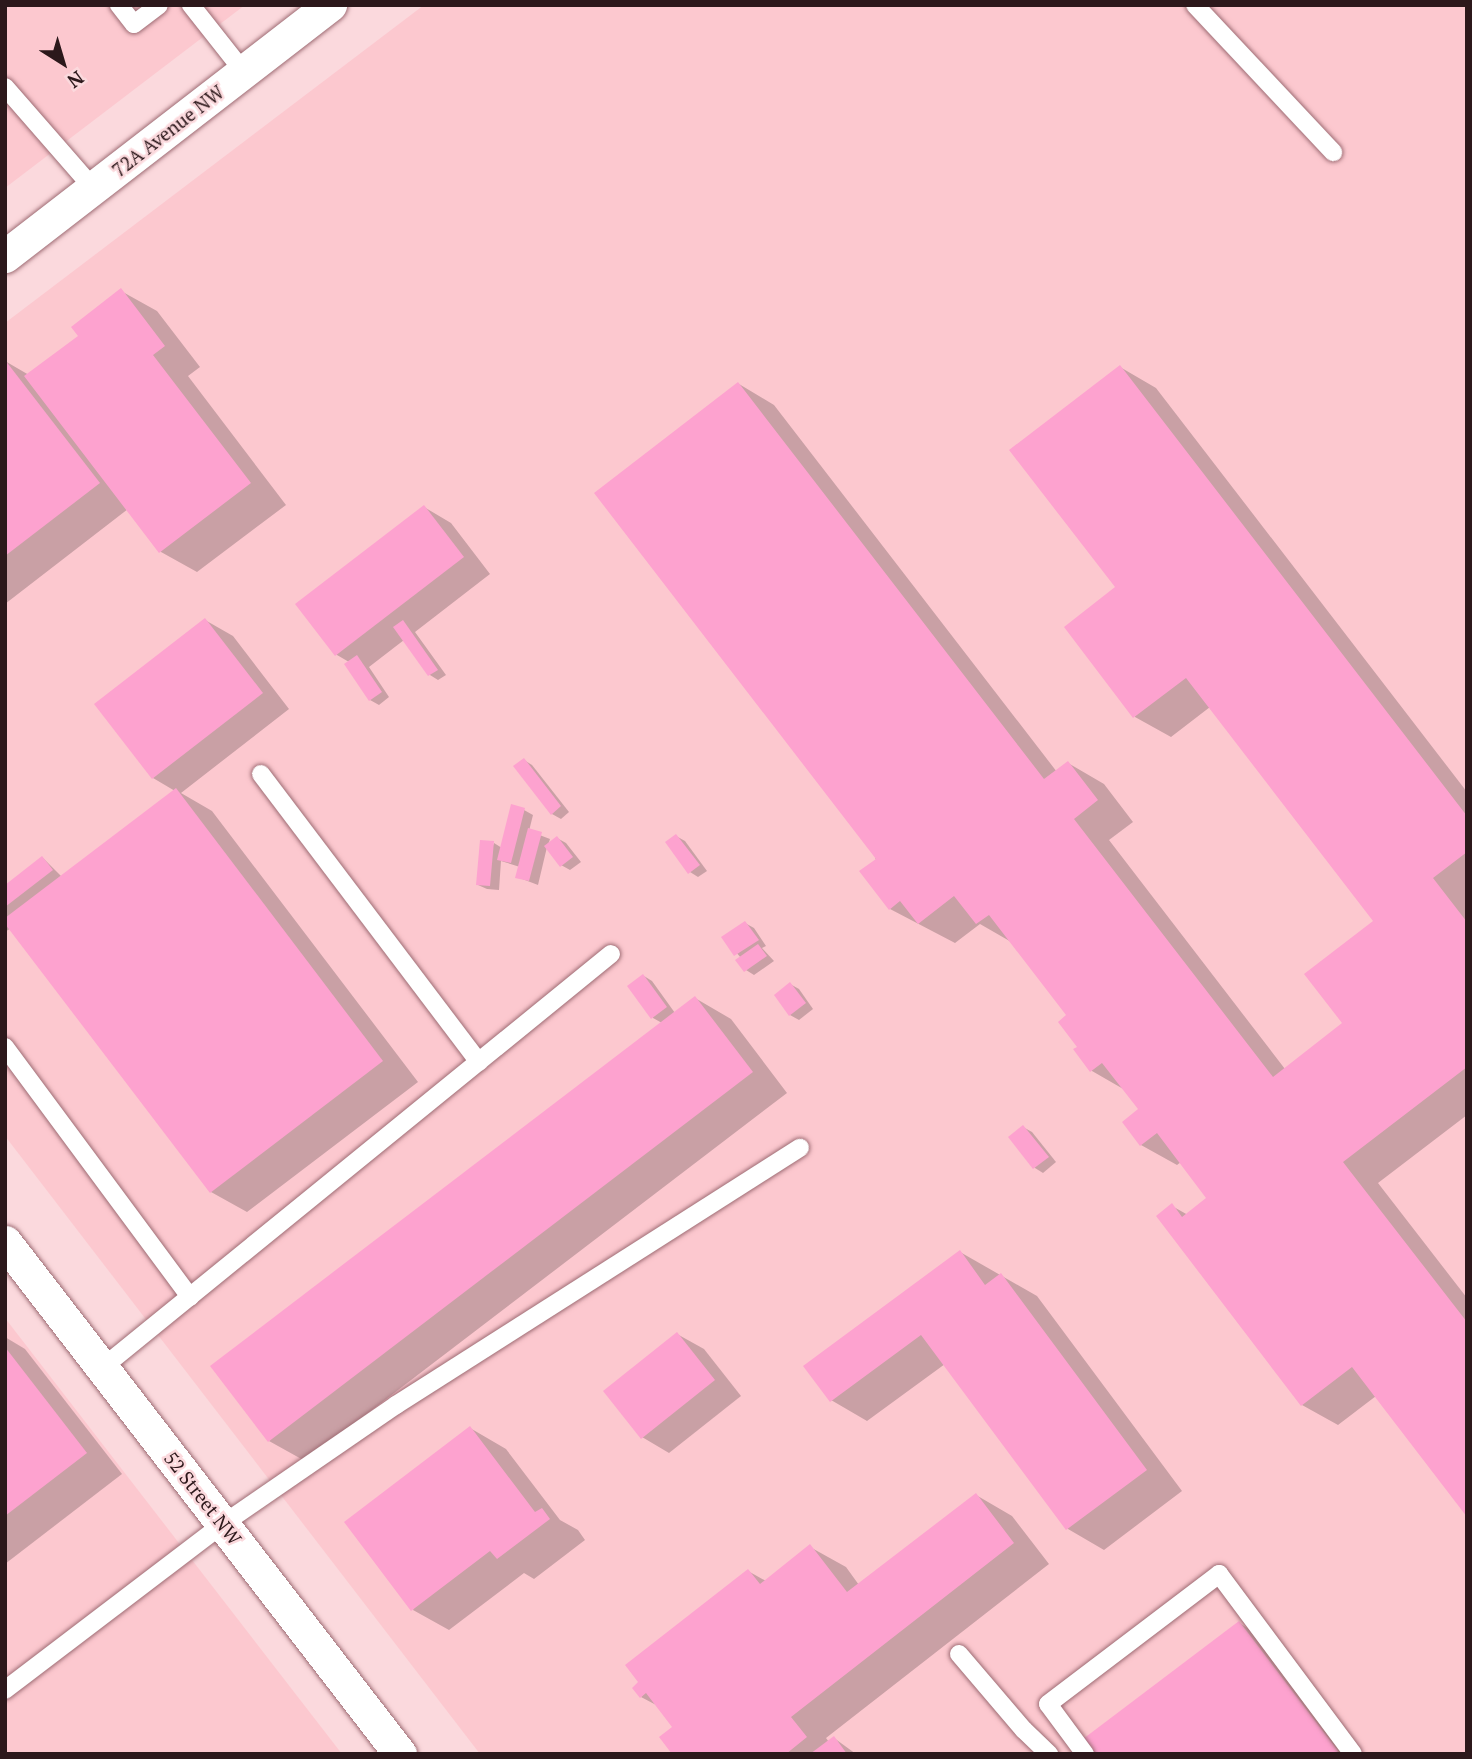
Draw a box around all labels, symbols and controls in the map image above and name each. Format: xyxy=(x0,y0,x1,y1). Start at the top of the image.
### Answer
north arrow xyxy=(28,28,98,98)
text: N xyxy=(63,66,89,94)
street label: 72A Avenue NW xyxy=(107,80,229,182)
street label: 52 Street NW xyxy=(160,1447,246,1549)

